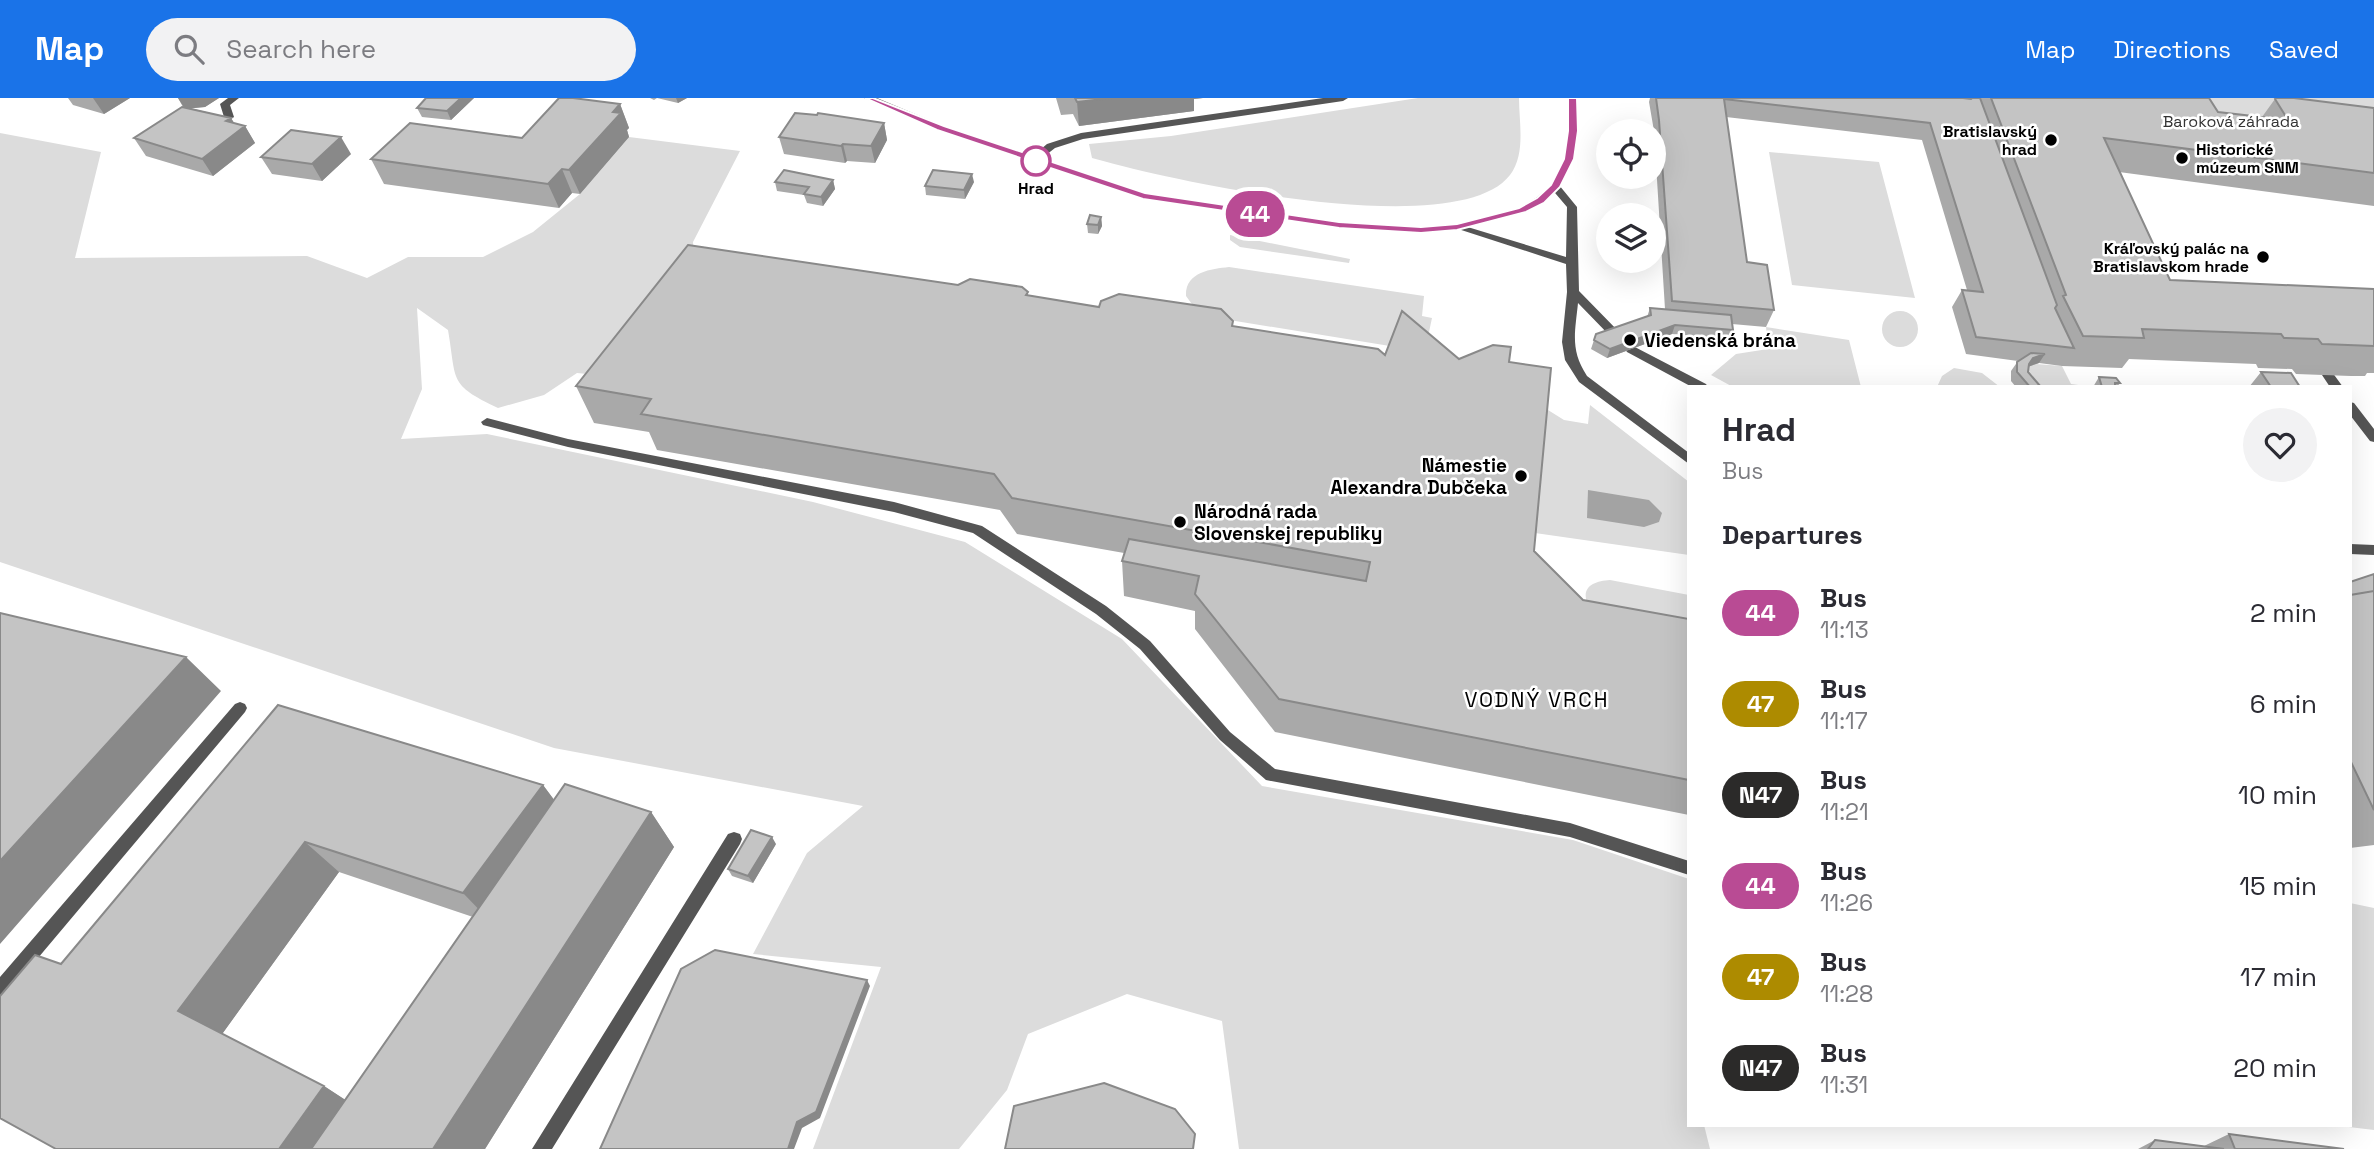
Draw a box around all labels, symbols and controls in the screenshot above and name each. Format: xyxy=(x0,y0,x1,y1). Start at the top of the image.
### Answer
search box xyxy=(146,18,636,81)
text: Map xyxy=(35,28,104,70)
icon: search xyxy=(170,30,208,68)
text: Search here xyxy=(226,32,376,66)
text: Map xyxy=(2025,34,2075,65)
text: Directions xyxy=(2113,34,2231,65)
text: Saved xyxy=(2269,34,2339,65)
park label: Baroková záhrada xyxy=(2163,111,2299,132)
map controls xyxy=(1596,119,1666,273)
button: locate xyxy=(1596,119,1666,189)
place label: Bratislavský hrad xyxy=(1943,121,2037,160)
marker: Bratislavský hrad xyxy=(2043,132,2059,148)
place label: Historické múzeum SNM xyxy=(2196,139,2299,178)
marker: Hrad xyxy=(1021,146,1051,176)
marker: Historické múzeum SNM xyxy=(2174,150,2190,166)
place label: Hrad xyxy=(1018,178,1054,199)
line badge: 44 xyxy=(1224,191,1286,237)
text: 44 xyxy=(1240,198,1270,229)
button: layers xyxy=(1596,203,1666,273)
place label: Kráľovský palác na Bratislavskom hrade xyxy=(2093,238,2249,277)
marker: Kráľovský palác na Bratislavskom hrade xyxy=(2255,249,2271,265)
place label: Viedenská brána xyxy=(1644,328,1796,353)
marker: Viedenská brána xyxy=(1622,332,1638,348)
button: heart xyxy=(2243,408,2317,482)
text: Hrad xyxy=(1722,409,1796,451)
place label: Námestie Alexandra Dubčeka xyxy=(1330,453,1507,500)
text: Bus xyxy=(1722,456,1763,486)
marker: Námestie Alexandra Dubčeka xyxy=(1513,468,1529,484)
place label: Národná rada Slovenskej republiky xyxy=(1194,499,1382,546)
marker: Národná rada Slovenskej republiky xyxy=(1172,514,1188,530)
text: Departures xyxy=(1722,518,1863,552)
text: Bus xyxy=(1820,581,1867,615)
text: 2 min xyxy=(2250,596,2317,630)
text: 44 xyxy=(1745,597,1776,628)
text: 11:13 xyxy=(1820,615,1869,645)
text: Bus xyxy=(1820,672,1867,706)
district label: VODNÝ VRCH xyxy=(1464,686,1610,713)
text: 6 min xyxy=(2250,687,2317,721)
text: 47 xyxy=(1747,688,1774,719)
text: 11:17 xyxy=(1820,706,1868,736)
text: Bus xyxy=(1820,763,1867,797)
text: 10 min xyxy=(2238,778,2317,812)
text: N47 xyxy=(1739,779,1782,810)
text: 11:21 xyxy=(1820,797,1869,827)
text: Bus xyxy=(1820,854,1867,888)
text: 15 min xyxy=(2239,869,2317,903)
text: 44 xyxy=(1745,870,1776,901)
text: 11:26 xyxy=(1820,888,1873,918)
text: Bus xyxy=(1820,945,1867,979)
text: 17 min xyxy=(2240,960,2317,994)
text: 47 xyxy=(1747,961,1774,992)
text: 11:28 xyxy=(1820,979,1873,1009)
text: Bus xyxy=(1820,1036,1867,1070)
text: 20 min xyxy=(2233,1051,2317,1085)
text: N47 xyxy=(1739,1052,1782,1083)
text: 11:31 xyxy=(1820,1070,1868,1100)

